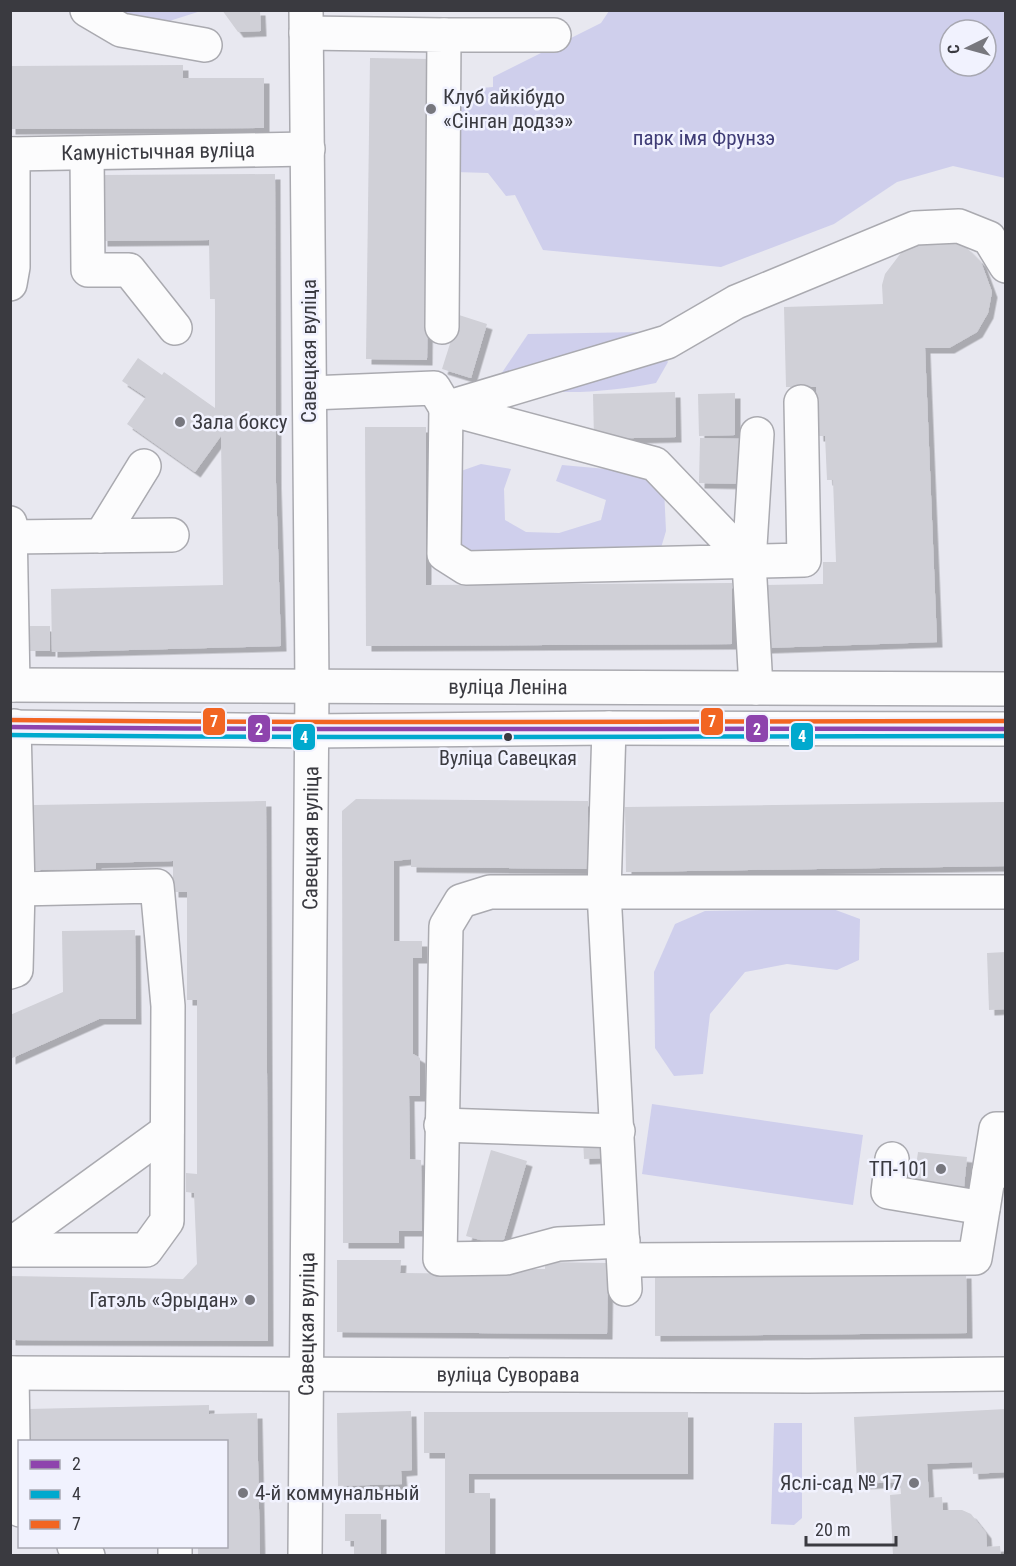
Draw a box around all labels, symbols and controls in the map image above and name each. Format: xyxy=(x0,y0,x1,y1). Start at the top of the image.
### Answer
north arrow xyxy=(938,18,998,78)
text: С xyxy=(944,44,963,55)
place label: Клуб айкібудо «Сінган додзэ» xyxy=(443,85,573,133)
marker: Клуб айкібудо «Сінган додзэ» xyxy=(424,102,438,116)
park label: парк імя Фрунзэ xyxy=(633,126,775,150)
street label: Камуністычная вуліца xyxy=(61,138,255,165)
street label: Савецкая вуліца xyxy=(297,279,321,423)
place label: Зала боксу xyxy=(192,410,288,434)
marker: Зала боксу xyxy=(173,415,187,429)
street label: вуліца Леніна xyxy=(448,675,568,699)
line badge: 7 xyxy=(202,707,226,736)
line badge: 7 xyxy=(700,707,724,736)
text: 7 xyxy=(210,712,218,731)
text: 7 xyxy=(708,712,716,731)
line badge: 2 xyxy=(247,714,271,743)
line badge: 2 xyxy=(745,714,769,743)
text: 2 xyxy=(255,720,263,739)
text: 2 xyxy=(753,720,761,739)
line badge: 4 xyxy=(790,722,814,751)
line badge: 4 xyxy=(292,723,316,751)
text: 4 xyxy=(798,727,806,746)
text: 4 xyxy=(300,728,308,747)
marker: Вуліца Савецкая xyxy=(502,731,514,743)
place label: Вуліца Савецкая xyxy=(439,746,577,770)
street label: Савецкая вуліца xyxy=(298,766,323,910)
place label: ТП-101 xyxy=(869,1157,929,1181)
marker: ТП-101 xyxy=(934,1162,948,1176)
street label: Савецкая вуліца xyxy=(294,1252,319,1396)
place label: Гатэль «Эрыдан» xyxy=(89,1288,238,1312)
marker: Гатэль «Эрыдан» xyxy=(243,1293,257,1307)
street label: вуліца Суворава xyxy=(436,1363,580,1387)
legend xyxy=(18,1440,228,1548)
text: 2 xyxy=(72,1453,81,1474)
place label: Яслі-сад № 17 xyxy=(780,1471,902,1495)
marker: Яслі-сад № 17 xyxy=(907,1476,921,1490)
place label: 4-й коммунальный xyxy=(255,1481,420,1505)
text: 4 xyxy=(72,1483,81,1504)
marker: 4-й коммунальный xyxy=(236,1486,250,1500)
scale bar xyxy=(806,1509,896,1547)
text: 7 xyxy=(72,1513,81,1534)
text: 20 m xyxy=(815,1519,850,1540)

